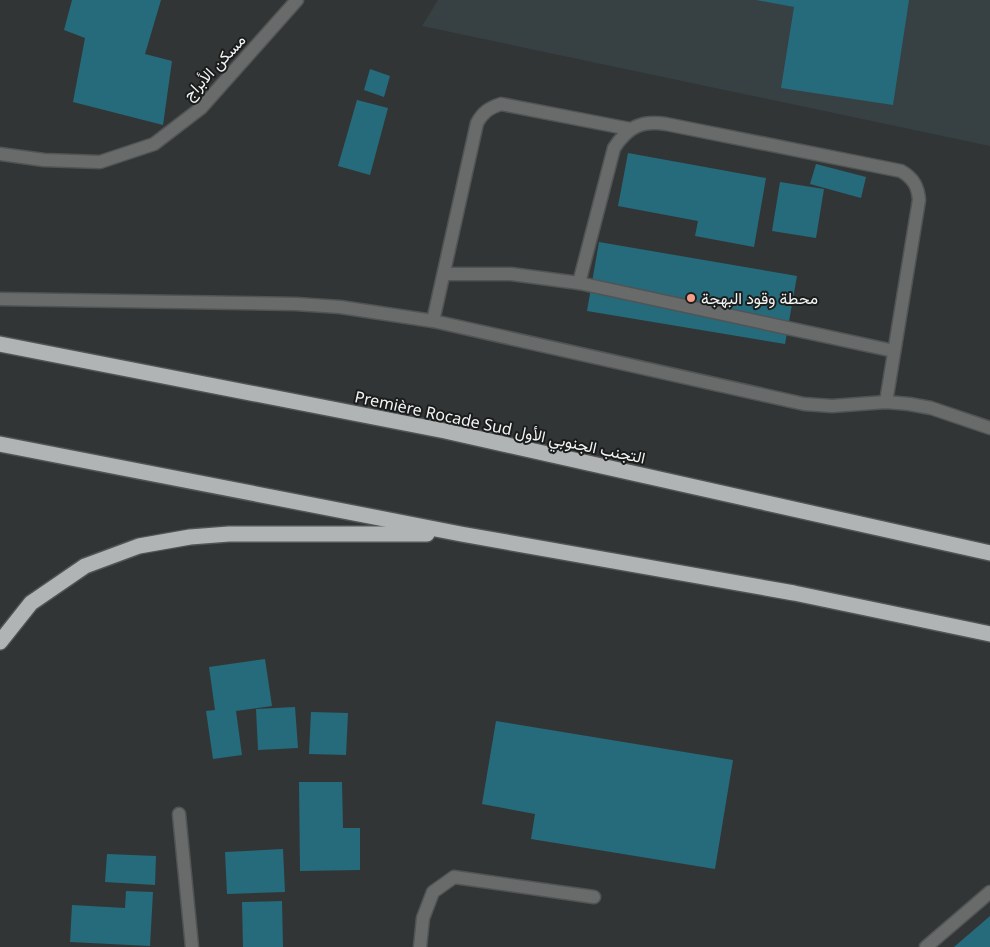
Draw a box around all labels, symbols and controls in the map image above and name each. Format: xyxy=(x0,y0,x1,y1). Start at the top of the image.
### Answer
street label: مسكن الأبراج xyxy=(178,29,251,106)
place label: محطة وقود البهجة xyxy=(701,287,818,309)
marker: محطة وقود البهجة xyxy=(685,292,697,304)
street label: Première Rocade Sud التجنب الجنوبي الأول xyxy=(352,385,647,472)

